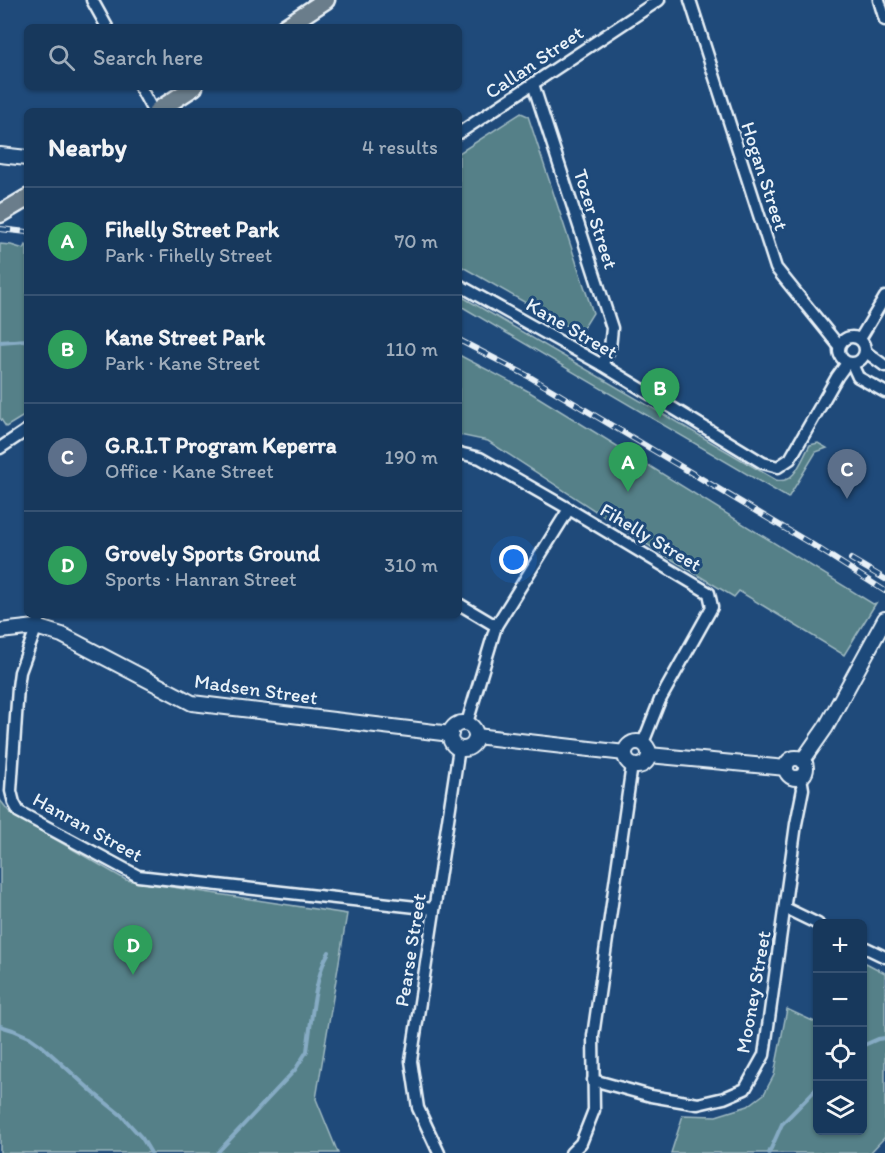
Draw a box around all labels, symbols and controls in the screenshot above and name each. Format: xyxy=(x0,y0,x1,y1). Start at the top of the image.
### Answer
street label: Callan Street xyxy=(480,20,588,104)
search box xyxy=(24,24,462,90)
icon: search xyxy=(45,41,78,74)
text: Search here xyxy=(93,44,203,71)
street label: Hogan Street xyxy=(736,119,794,234)
text: Nearby xyxy=(48,131,127,163)
text: 4 results xyxy=(362,135,438,159)
street label: Tozer Street xyxy=(569,166,624,272)
text: Fihelly Street Park xyxy=(105,216,279,243)
text: A xyxy=(61,229,74,253)
text: 70 m xyxy=(394,229,438,253)
text: Park · Fihelly Street xyxy=(105,243,272,267)
street label: Kane Street xyxy=(522,292,622,364)
text: Kane Street Park xyxy=(105,324,265,351)
text: B xyxy=(61,337,74,361)
text: 110 m xyxy=(386,337,438,361)
text: Park · Kane Street xyxy=(105,351,260,375)
pin: B xyxy=(640,368,680,418)
text: G.R.I.T Program Keperra xyxy=(105,432,337,459)
pin: A xyxy=(608,442,648,492)
text: C xyxy=(61,445,74,469)
text: 190 m xyxy=(385,445,438,469)
pin: C xyxy=(828,450,866,499)
text: Office · Kane Street xyxy=(105,459,274,483)
street label: Fihelly Street xyxy=(596,497,706,577)
text: Grovely Sports Ground xyxy=(105,540,320,567)
your location xyxy=(499,545,528,574)
text: D xyxy=(61,553,74,577)
text: 310 m xyxy=(384,553,438,577)
text: Sports · Hanran Street xyxy=(105,567,297,591)
street label: Madsen Street xyxy=(193,668,319,710)
street label: Hanran Street xyxy=(29,787,147,867)
street label: Pearse Street xyxy=(389,891,431,1008)
map controls xyxy=(813,919,867,1135)
button: + xyxy=(813,919,867,973)
pin: D xyxy=(114,926,152,975)
street label: Mooney Street xyxy=(730,928,776,1055)
button: − xyxy=(813,973,867,1027)
button: locate xyxy=(813,1027,867,1081)
button: layers xyxy=(813,1081,867,1135)

